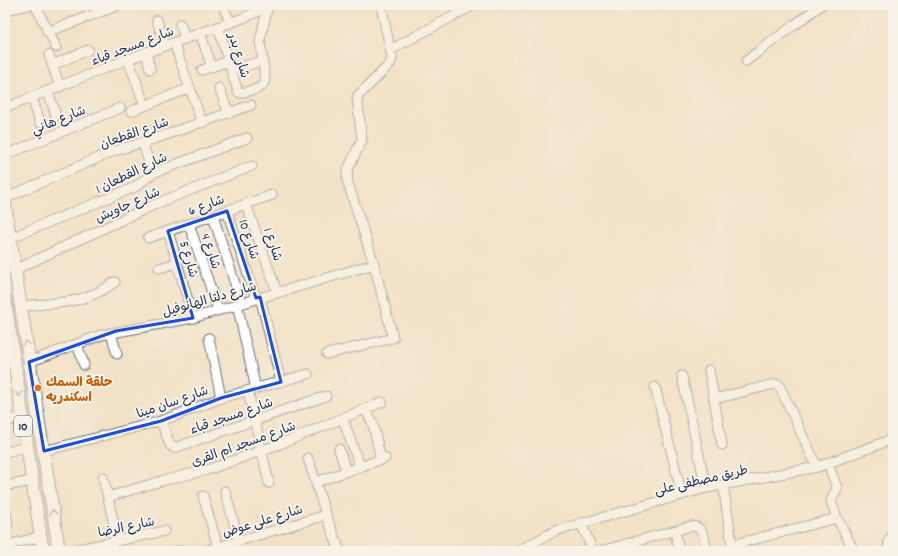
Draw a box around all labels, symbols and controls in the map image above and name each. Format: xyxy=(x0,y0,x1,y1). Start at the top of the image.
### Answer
street label: شارع مسجد قباء xyxy=(89,23,177,72)
street label: شارع بدر xyxy=(221,30,253,81)
street label: شارع هاني xyxy=(29,102,89,141)
street label: شارع القطعان xyxy=(98,114,172,155)
street label: شارع القطعان 1 xyxy=(93,149,171,200)
street label: شارع جاويش xyxy=(93,184,163,229)
street label: شارع 6 xyxy=(186,191,228,222)
street label: شارع 10 xyxy=(232,217,263,262)
street label: شارع 1 xyxy=(257,226,286,264)
street label: شارع 4 xyxy=(195,231,224,272)
street label: شارع 5 xyxy=(173,239,202,280)
street label: شارع دلتا الهانوفيل xyxy=(160,278,259,323)
one-way arrow xyxy=(22,340,31,346)
place label: حلقة السمك اسكندريه xyxy=(46,374,113,408)
street label: شارع سان مينا xyxy=(134,382,211,425)
marker: حلقة السمك اسكندريه xyxy=(33,383,43,393)
one-way arrow xyxy=(14,391,23,397)
street label: شارع مسجد قباء xyxy=(187,394,276,441)
road number: 10 xyxy=(14,416,32,436)
street label: شارع مسجد ام القرى xyxy=(189,418,299,473)
street label: طريق مصطفى على xyxy=(653,461,750,501)
street label: شارع على عوض xyxy=(220,501,305,544)
one-way arrow xyxy=(50,509,58,515)
street label: شارع الرضا xyxy=(97,513,157,544)

